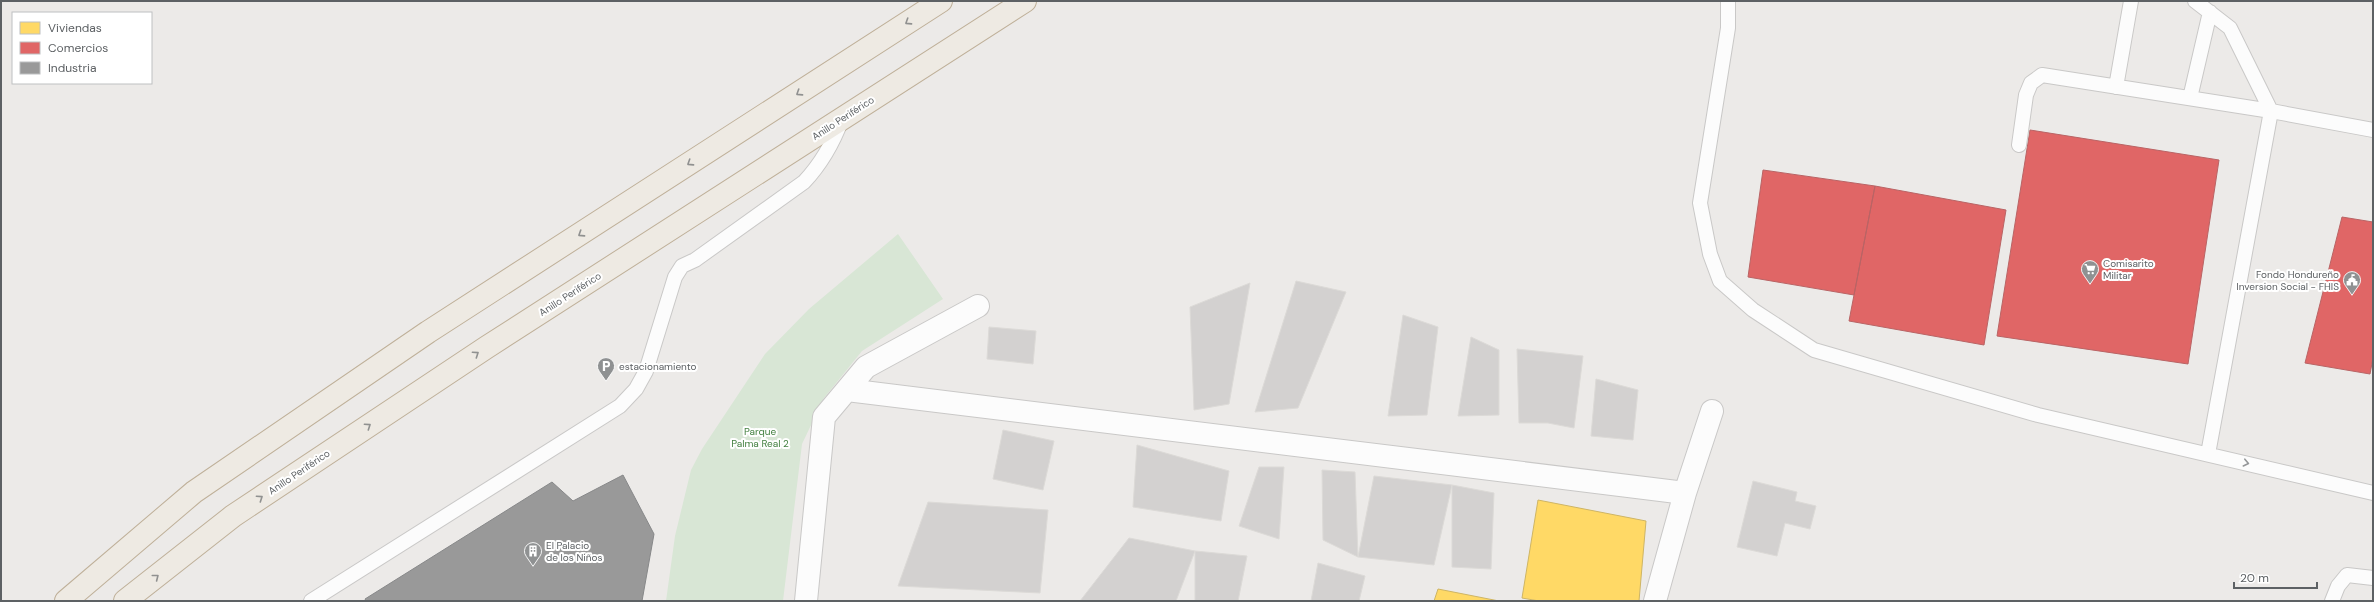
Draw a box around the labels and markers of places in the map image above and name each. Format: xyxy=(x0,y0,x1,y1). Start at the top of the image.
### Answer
place label: Comisarito Militar xyxy=(2103,257,2154,282)
supermarket icon: Comisarito Militar xyxy=(2080,259,2100,284)
place label: Fondo Hondureño Inversion Social - FHIS xyxy=(2236,268,2339,293)
public building icon: Fondo Hondureño Inversion Social - FHIS xyxy=(2342,270,2362,295)
parking icon: estacionamiento xyxy=(596,356,616,381)
place label: estacionamiento xyxy=(619,360,697,373)
place label: El Palacio de los Niños xyxy=(546,539,602,564)
building icon: El Palacio de los Niños xyxy=(523,541,543,566)

